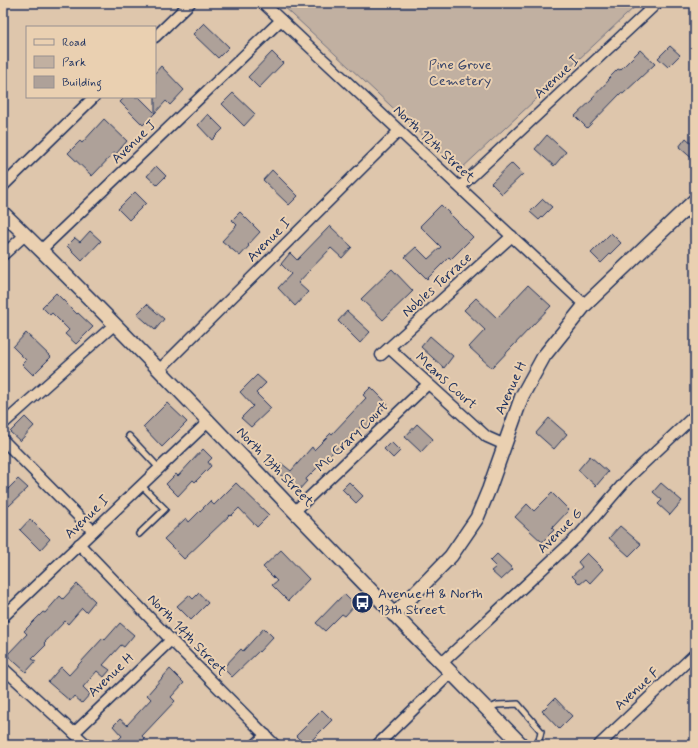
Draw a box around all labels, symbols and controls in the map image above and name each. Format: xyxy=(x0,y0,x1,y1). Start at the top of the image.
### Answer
legend xyxy=(26,26,156,98)
text: Road xyxy=(62,35,86,51)
street label: Avenue I xyxy=(530,51,584,103)
text: Park xyxy=(62,55,86,71)
park label: Pine Grove Cemetery xyxy=(429,56,492,90)
text: Building xyxy=(62,75,102,92)
street label: North 12th Street xyxy=(389,101,479,187)
street label: Avenue J xyxy=(108,116,160,168)
street label: Avenue I xyxy=(243,214,295,266)
street label: Nobles Terrace xyxy=(398,249,476,321)
street label: Means Court xyxy=(411,349,481,414)
street label: Avenue H xyxy=(491,358,531,418)
street label: Mc Crary Court xyxy=(312,398,392,476)
street label: North 13th Street xyxy=(232,423,318,511)
street label: Avenue I xyxy=(61,491,113,543)
street label: Avenue G xyxy=(534,505,586,557)
place label: Avenue H & North 13th Street xyxy=(378,585,483,619)
bus stop icon: Avenue H & North 13th Street xyxy=(350,589,376,615)
street label: North 14th Street xyxy=(143,590,231,680)
street label: Avenue H xyxy=(84,649,138,701)
street label: Avenue F xyxy=(611,664,663,714)

